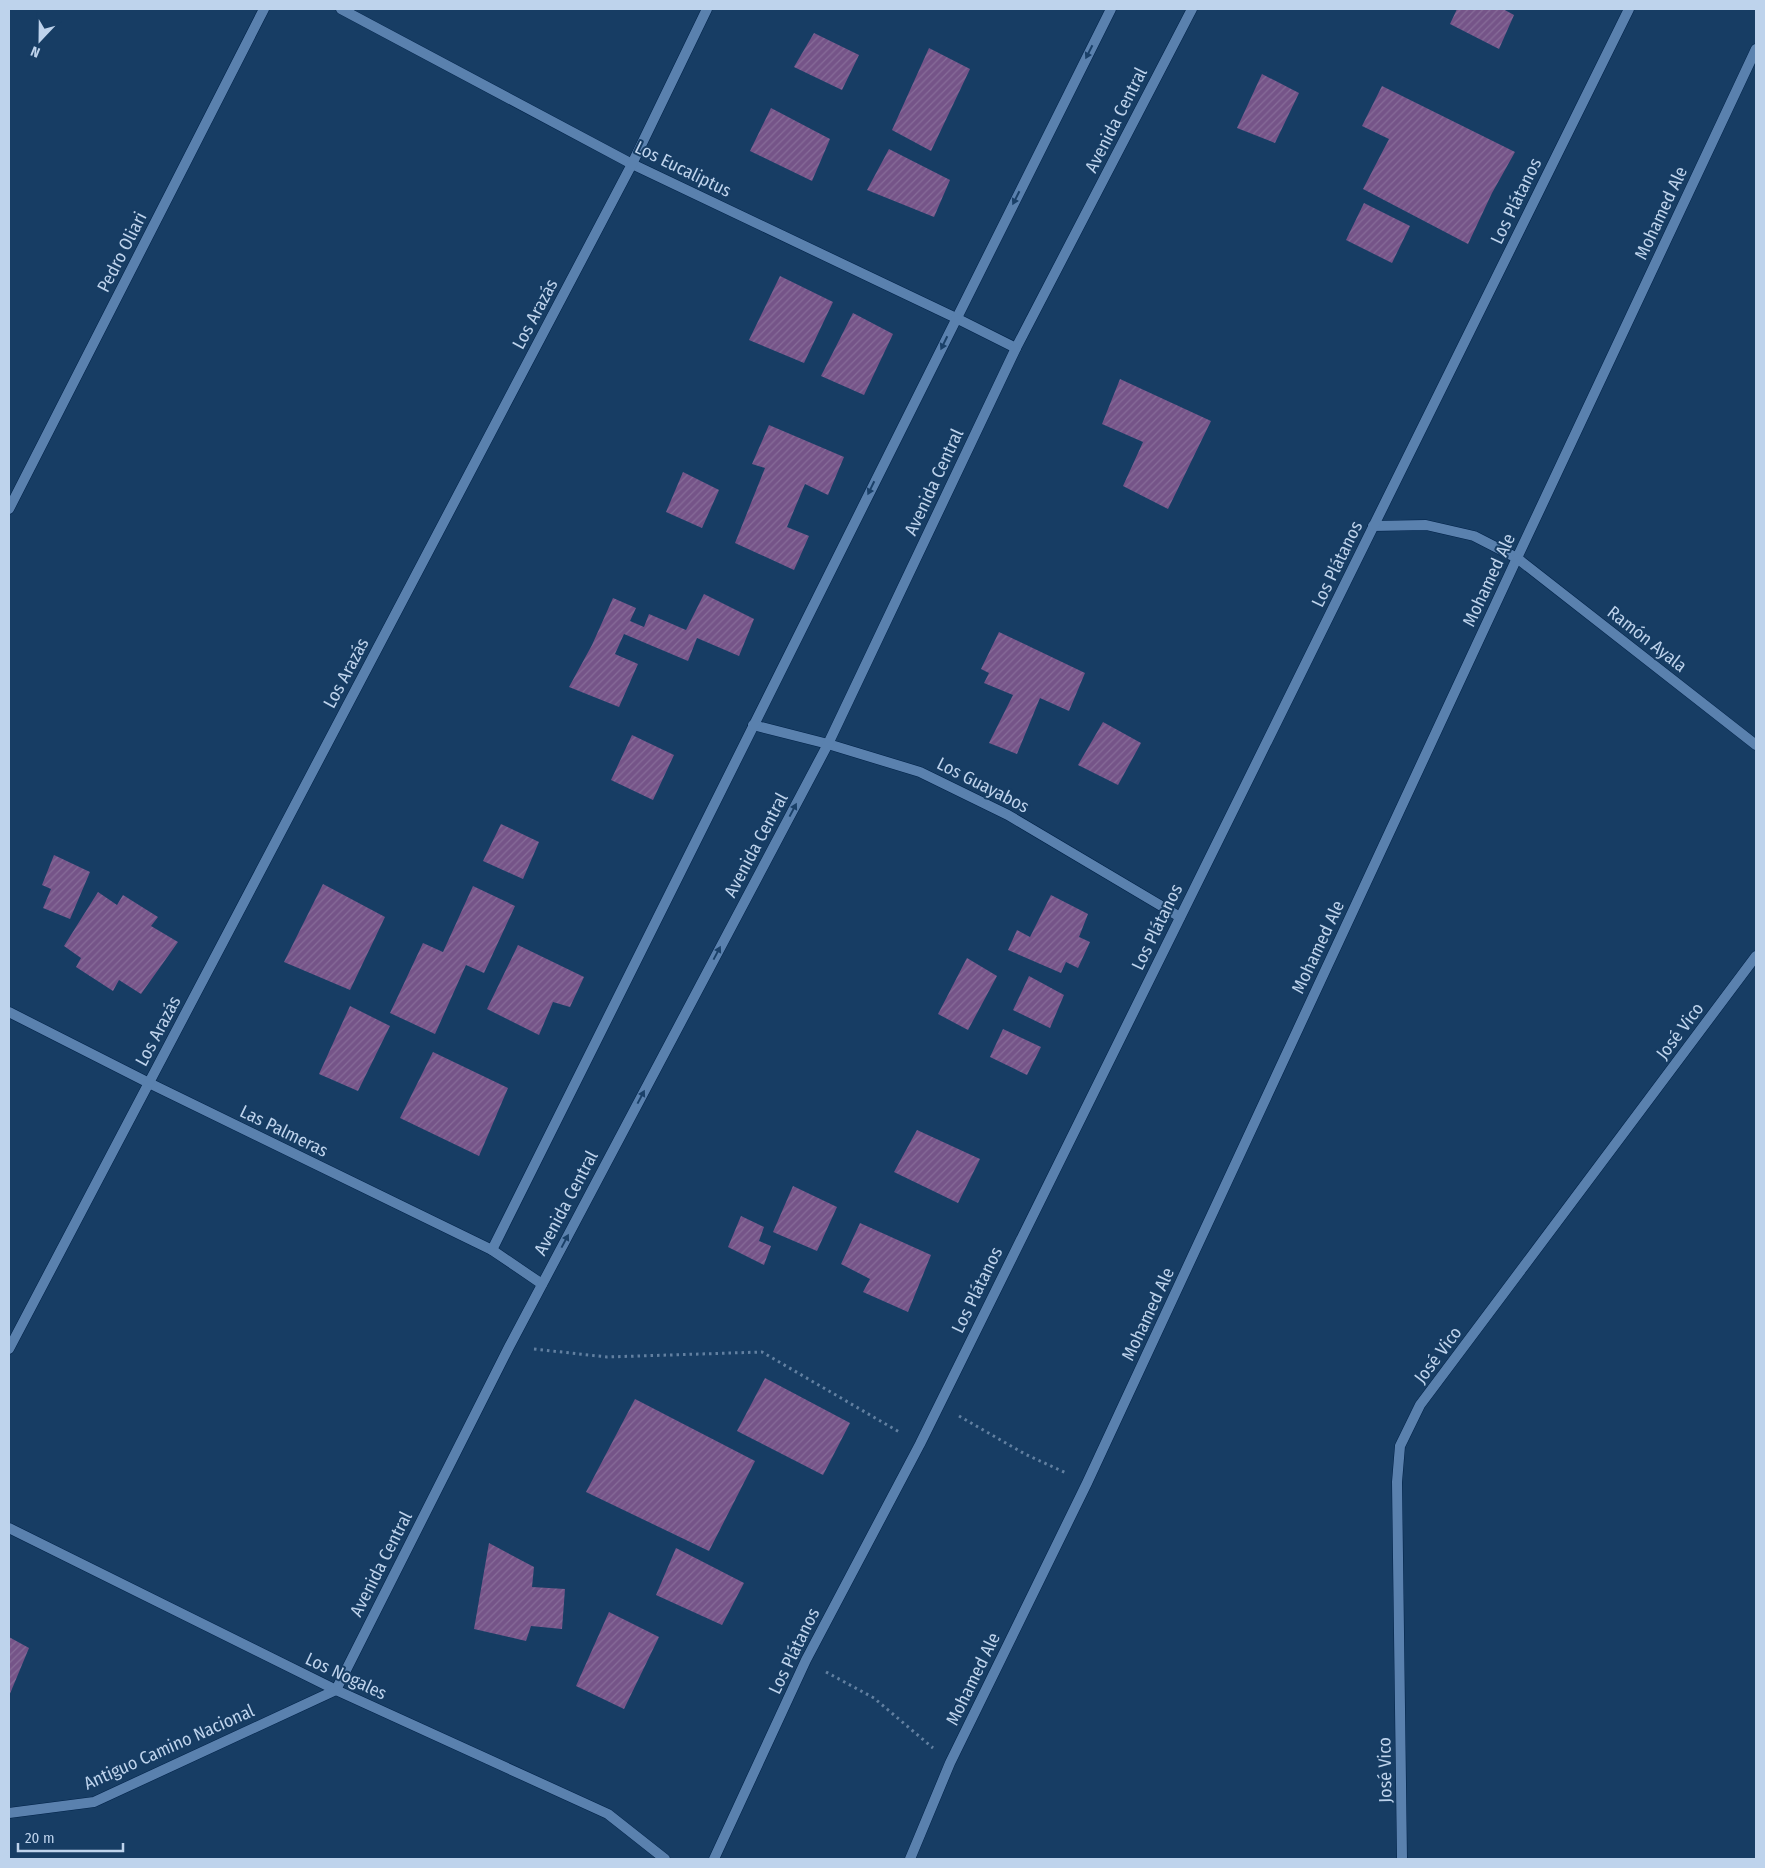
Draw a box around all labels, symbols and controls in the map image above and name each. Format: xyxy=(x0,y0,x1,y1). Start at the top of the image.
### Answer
north arrow xyxy=(15,15,65,65)
text: N xyxy=(28,42,42,61)
one-way arrow xyxy=(1085,45,1093,60)
street label: Avenida Central xyxy=(1080,63,1152,176)
street label: Los Eucaliptus xyxy=(631,136,735,202)
street label: Los Plátanos xyxy=(1486,154,1546,248)
street label: Mohamed Ale xyxy=(1630,163,1692,263)
one-way arrow xyxy=(1012,190,1020,205)
street label: Pedro Oliari xyxy=(92,208,152,296)
street label: Los Arazás xyxy=(507,275,563,353)
one-way arrow xyxy=(939,336,947,350)
street label: Avenida Central xyxy=(900,425,968,539)
one-way arrow xyxy=(867,481,875,495)
street label: Los Plátanos xyxy=(1307,517,1367,611)
street label: Mohamed Ale xyxy=(1458,530,1520,630)
street label: Ramón Ayala xyxy=(1603,601,1691,677)
street label: Los Arazás xyxy=(318,634,374,712)
street label: Los Guayabos xyxy=(933,752,1033,818)
street label: Avenida Central xyxy=(719,789,793,901)
one-way arrow xyxy=(789,803,797,817)
street label: Los Plátanos xyxy=(1127,880,1187,974)
street label: Mohamed Ale xyxy=(1287,897,1349,997)
one-way arrow xyxy=(713,946,721,961)
street label: Los Arazás xyxy=(130,992,186,1070)
street label: José Vico xyxy=(1651,998,1709,1064)
one-way arrow xyxy=(637,1090,645,1104)
street label: Las Palmeras xyxy=(236,1100,332,1162)
street label: Avenida Central xyxy=(529,1147,603,1259)
one-way arrow xyxy=(561,1233,569,1248)
street label: Los Plátanos xyxy=(947,1243,1007,1337)
street label: Mohamed Ale xyxy=(1117,1264,1179,1364)
street label: José Vico xyxy=(1409,1322,1467,1388)
street label: Avenida Central xyxy=(345,1507,417,1620)
street label: Los Plátanos xyxy=(764,1604,824,1698)
street label: Mohamed Ale xyxy=(941,1629,1005,1729)
street label: Los Nogales xyxy=(302,1648,391,1705)
street label: Antiguo Camino Nacional xyxy=(80,1699,258,1795)
street label: José Vico xyxy=(1373,1737,1397,1803)
scale bar xyxy=(18,1820,122,1852)
text: 20 m xyxy=(25,1829,55,1847)

